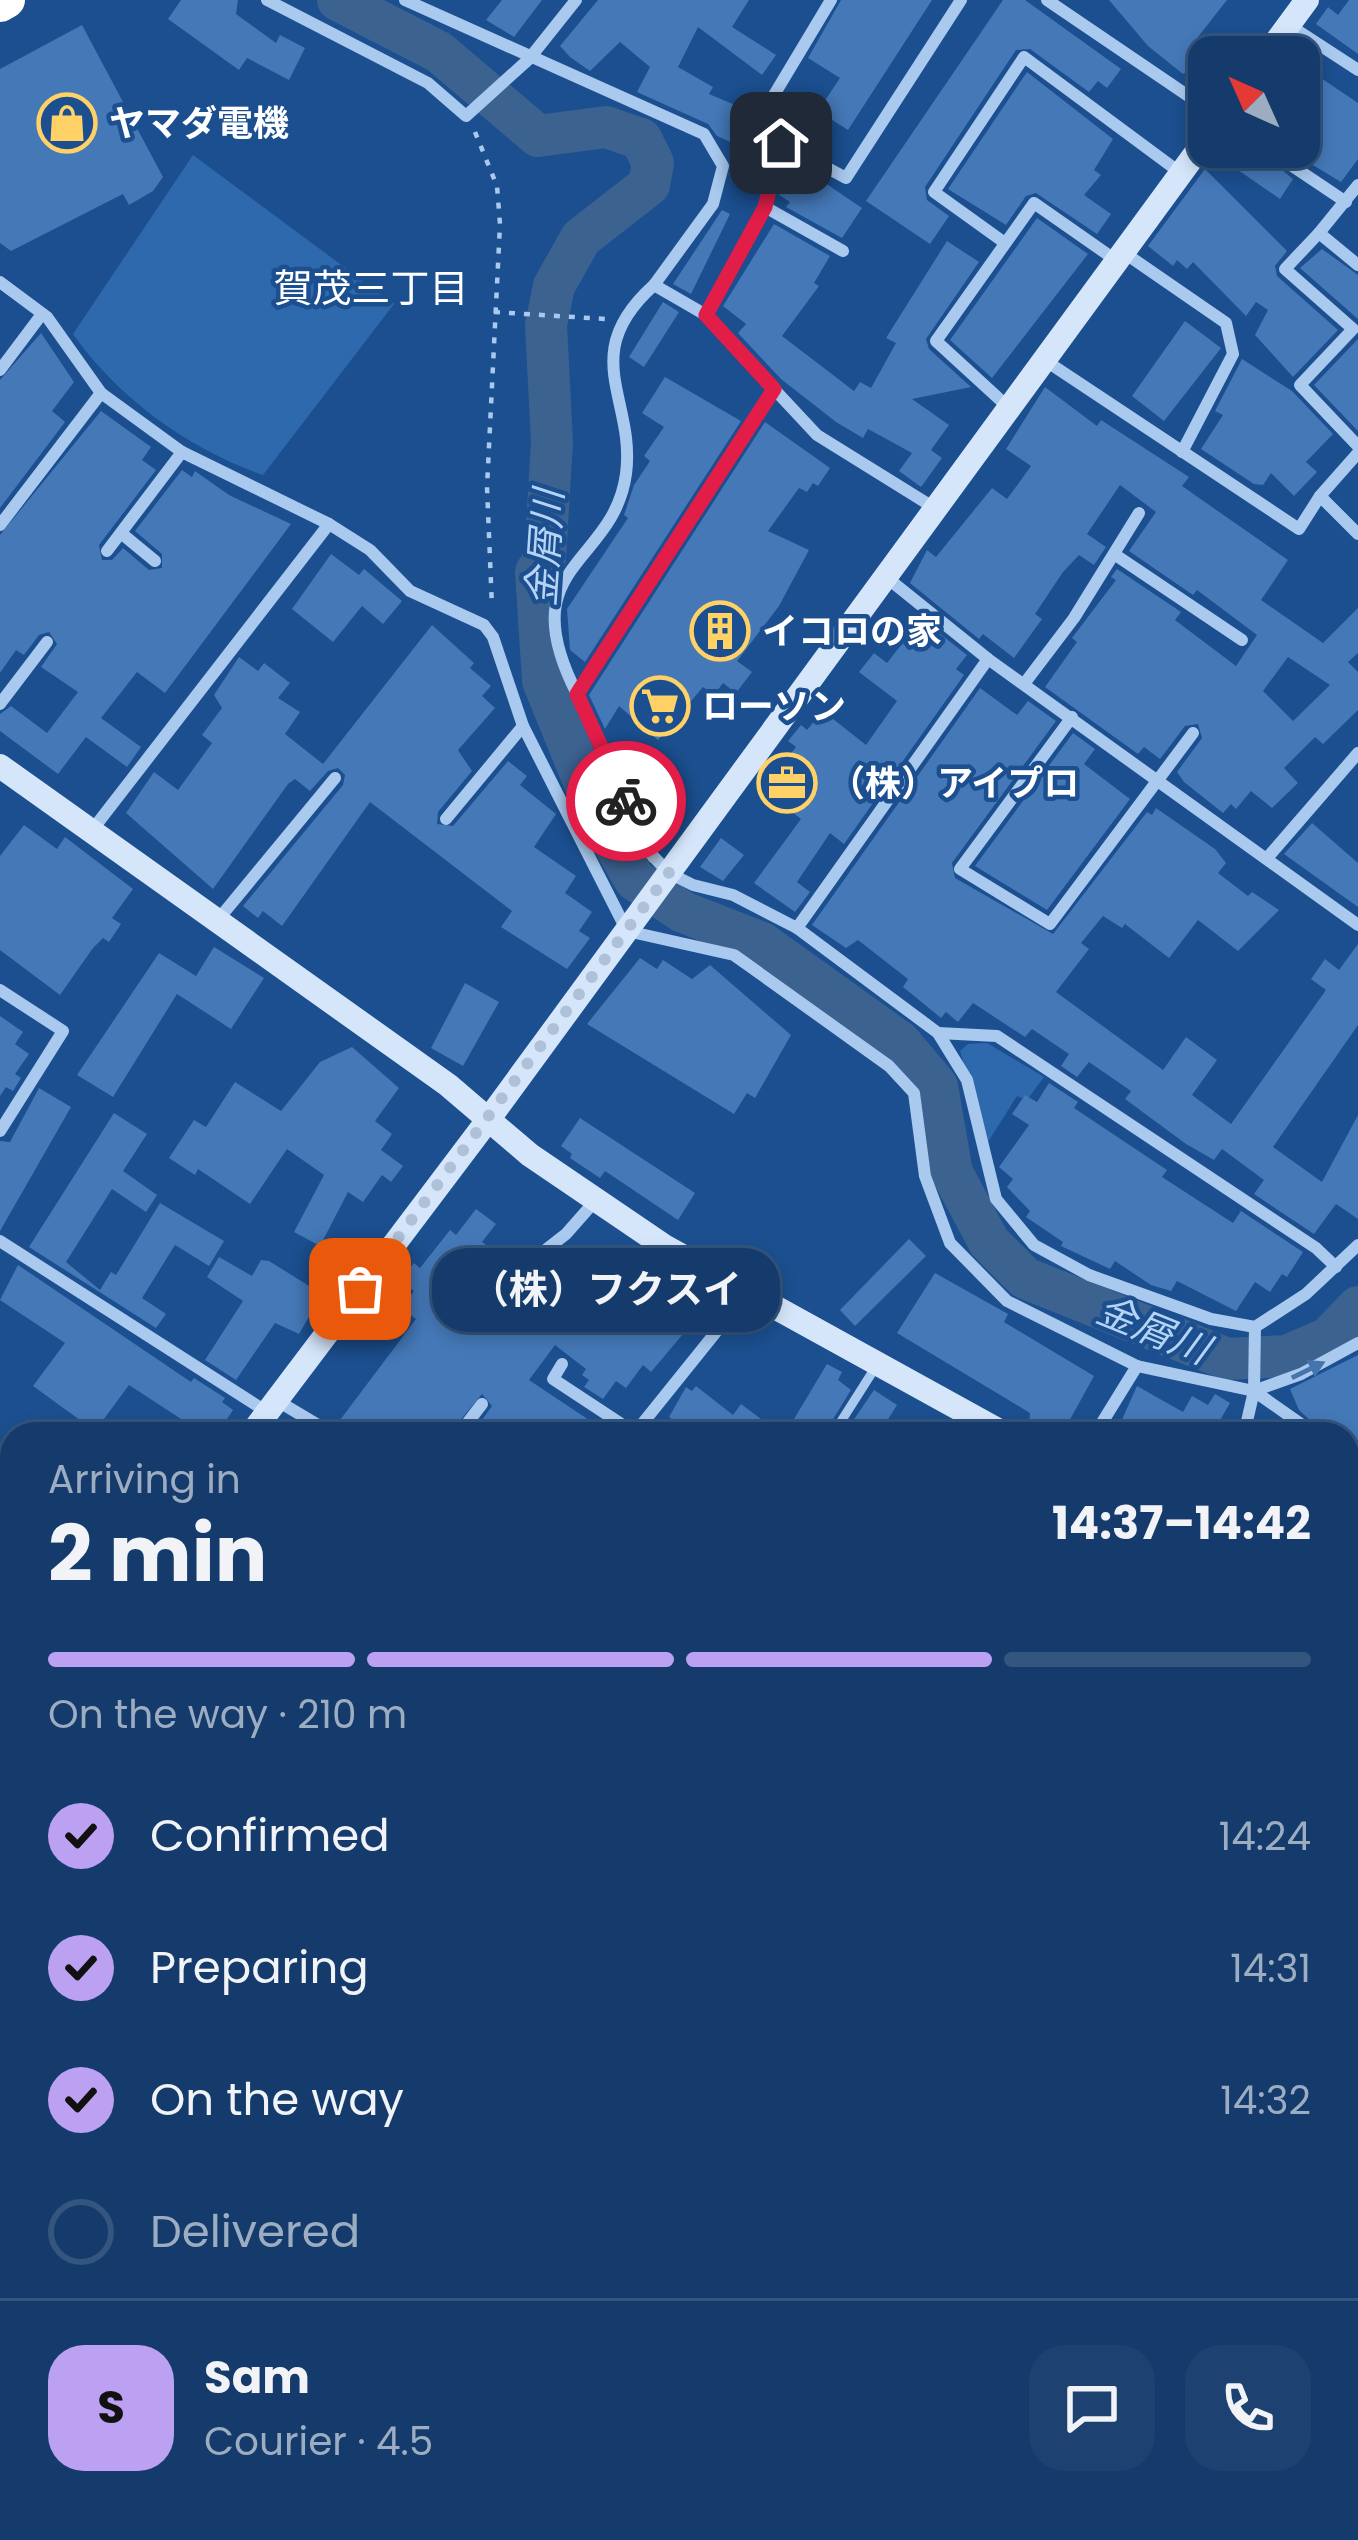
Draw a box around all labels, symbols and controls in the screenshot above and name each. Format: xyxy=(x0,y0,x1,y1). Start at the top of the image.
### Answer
north arrow xyxy=(1188,36,1320,168)
map controls xyxy=(1188,36,1320,168)
shop icon: ヤマダ電機 xyxy=(36,92,98,154)
pin xyxy=(730,92,832,194)
place label: ヤマダ電機 xyxy=(109,98,289,149)
icon: home xyxy=(748,110,814,176)
district label: 賀茂三丁目 xyxy=(273,261,469,316)
water label: 金屑川 xyxy=(513,484,577,608)
building icon: イコロの家 xyxy=(689,600,751,662)
place label: イコロの家 xyxy=(762,606,942,657)
supermarket icon: ローソン xyxy=(629,675,691,737)
place label: ローソン xyxy=(702,681,846,732)
courier xyxy=(566,741,686,861)
office icon: （株）アイプロ xyxy=(756,752,818,814)
place label: （株）アイプロ xyxy=(829,758,1079,809)
icon: bike xyxy=(593,768,659,834)
pin xyxy=(309,1238,411,1340)
callout: （株）フクスイ xyxy=(432,1247,780,1331)
icon: bag xyxy=(327,1256,393,1322)
text: （株）フクスイ xyxy=(470,1262,742,1317)
water label: 金屑川 xyxy=(1088,1283,1221,1379)
one-way arrow xyxy=(1291,1360,1326,1380)
text: Arriving in xyxy=(48,1452,241,1507)
text: 14:37–14:42 xyxy=(1052,1492,1311,1555)
text: 2 min xyxy=(48,1499,267,1608)
text: On the way · 210 m xyxy=(48,1687,407,1742)
icon: check xyxy=(48,1803,114,1869)
text: Confirmed xyxy=(150,1804,390,1867)
text: 14:24 xyxy=(1219,1809,1311,1864)
icon: check xyxy=(48,1935,114,2001)
text: Preparing xyxy=(150,1936,369,1999)
text: 14:31 xyxy=(1230,1941,1311,1996)
icon: check xyxy=(48,2067,114,2133)
text: On the way xyxy=(150,2068,404,2131)
text: 14:32 xyxy=(1220,2073,1311,2128)
text: Delivered xyxy=(150,2200,360,2263)
button: chat xyxy=(1029,2345,1155,2471)
button: phone xyxy=(1185,2345,1311,2471)
text: Sam xyxy=(204,2346,310,2409)
text: S xyxy=(97,2376,125,2439)
text: Courier · 4.5 xyxy=(204,2414,433,2469)

